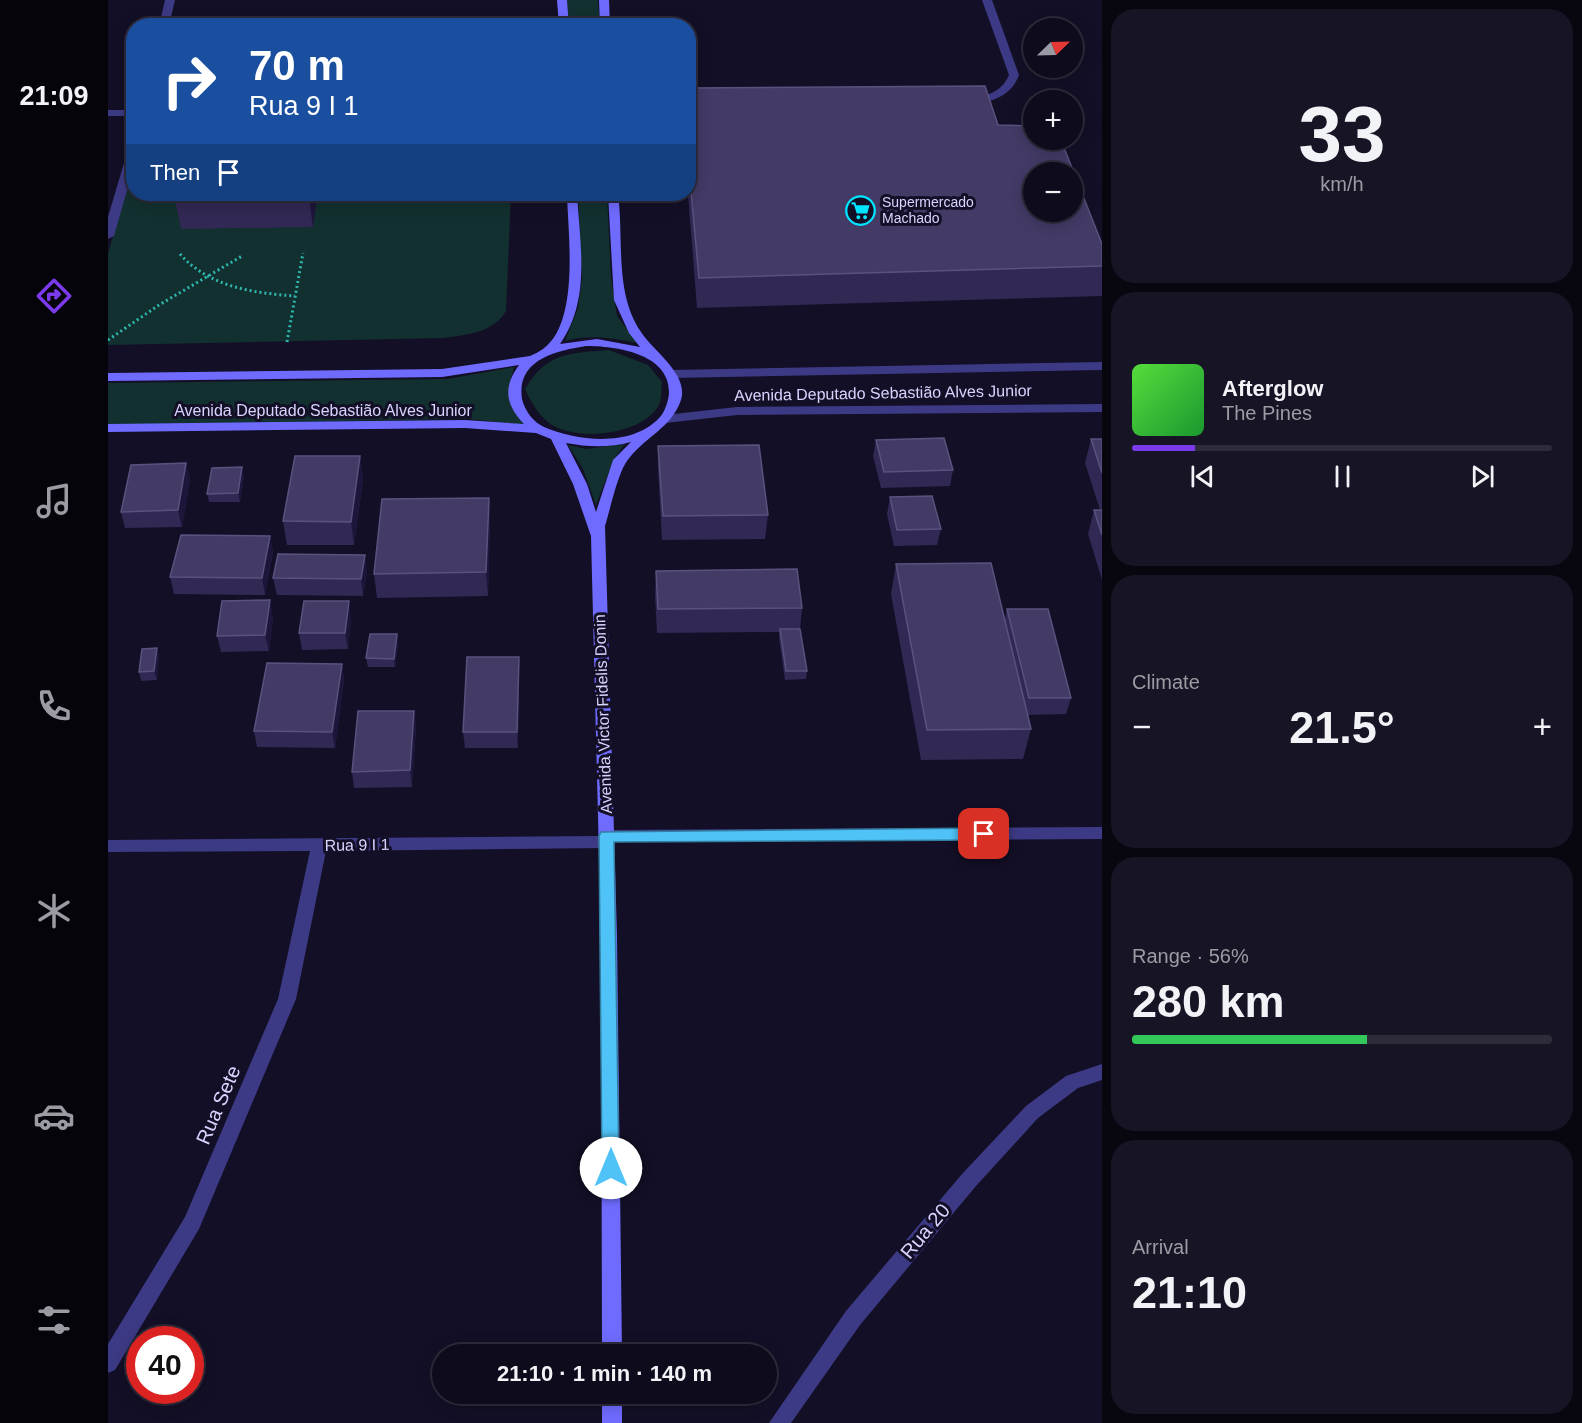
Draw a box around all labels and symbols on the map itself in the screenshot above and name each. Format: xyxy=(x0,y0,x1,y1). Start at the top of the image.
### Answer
north arrow xyxy=(1023,18,1083,78)
supermarket icon: Supermercado Machado xyxy=(845,194,877,226)
place label: Supermercado Machado xyxy=(882,194,974,226)
street label: Avenida Deputado Sebastião Alves Junior xyxy=(734,382,1033,404)
street label: Avenida Deputado Sebastião Alves Junior xyxy=(174,402,473,419)
street label: Avenida Victor Fidelis Donin xyxy=(591,614,615,814)
pin xyxy=(958,808,1009,859)
street label: Rua 9 I 1 xyxy=(324,836,390,854)
street label: Rua Sete xyxy=(192,1062,244,1148)
position arrow xyxy=(579,1136,643,1200)
street label: Rua 20 xyxy=(896,1199,954,1263)
speed limit sign: 40 xyxy=(126,1326,204,1404)

